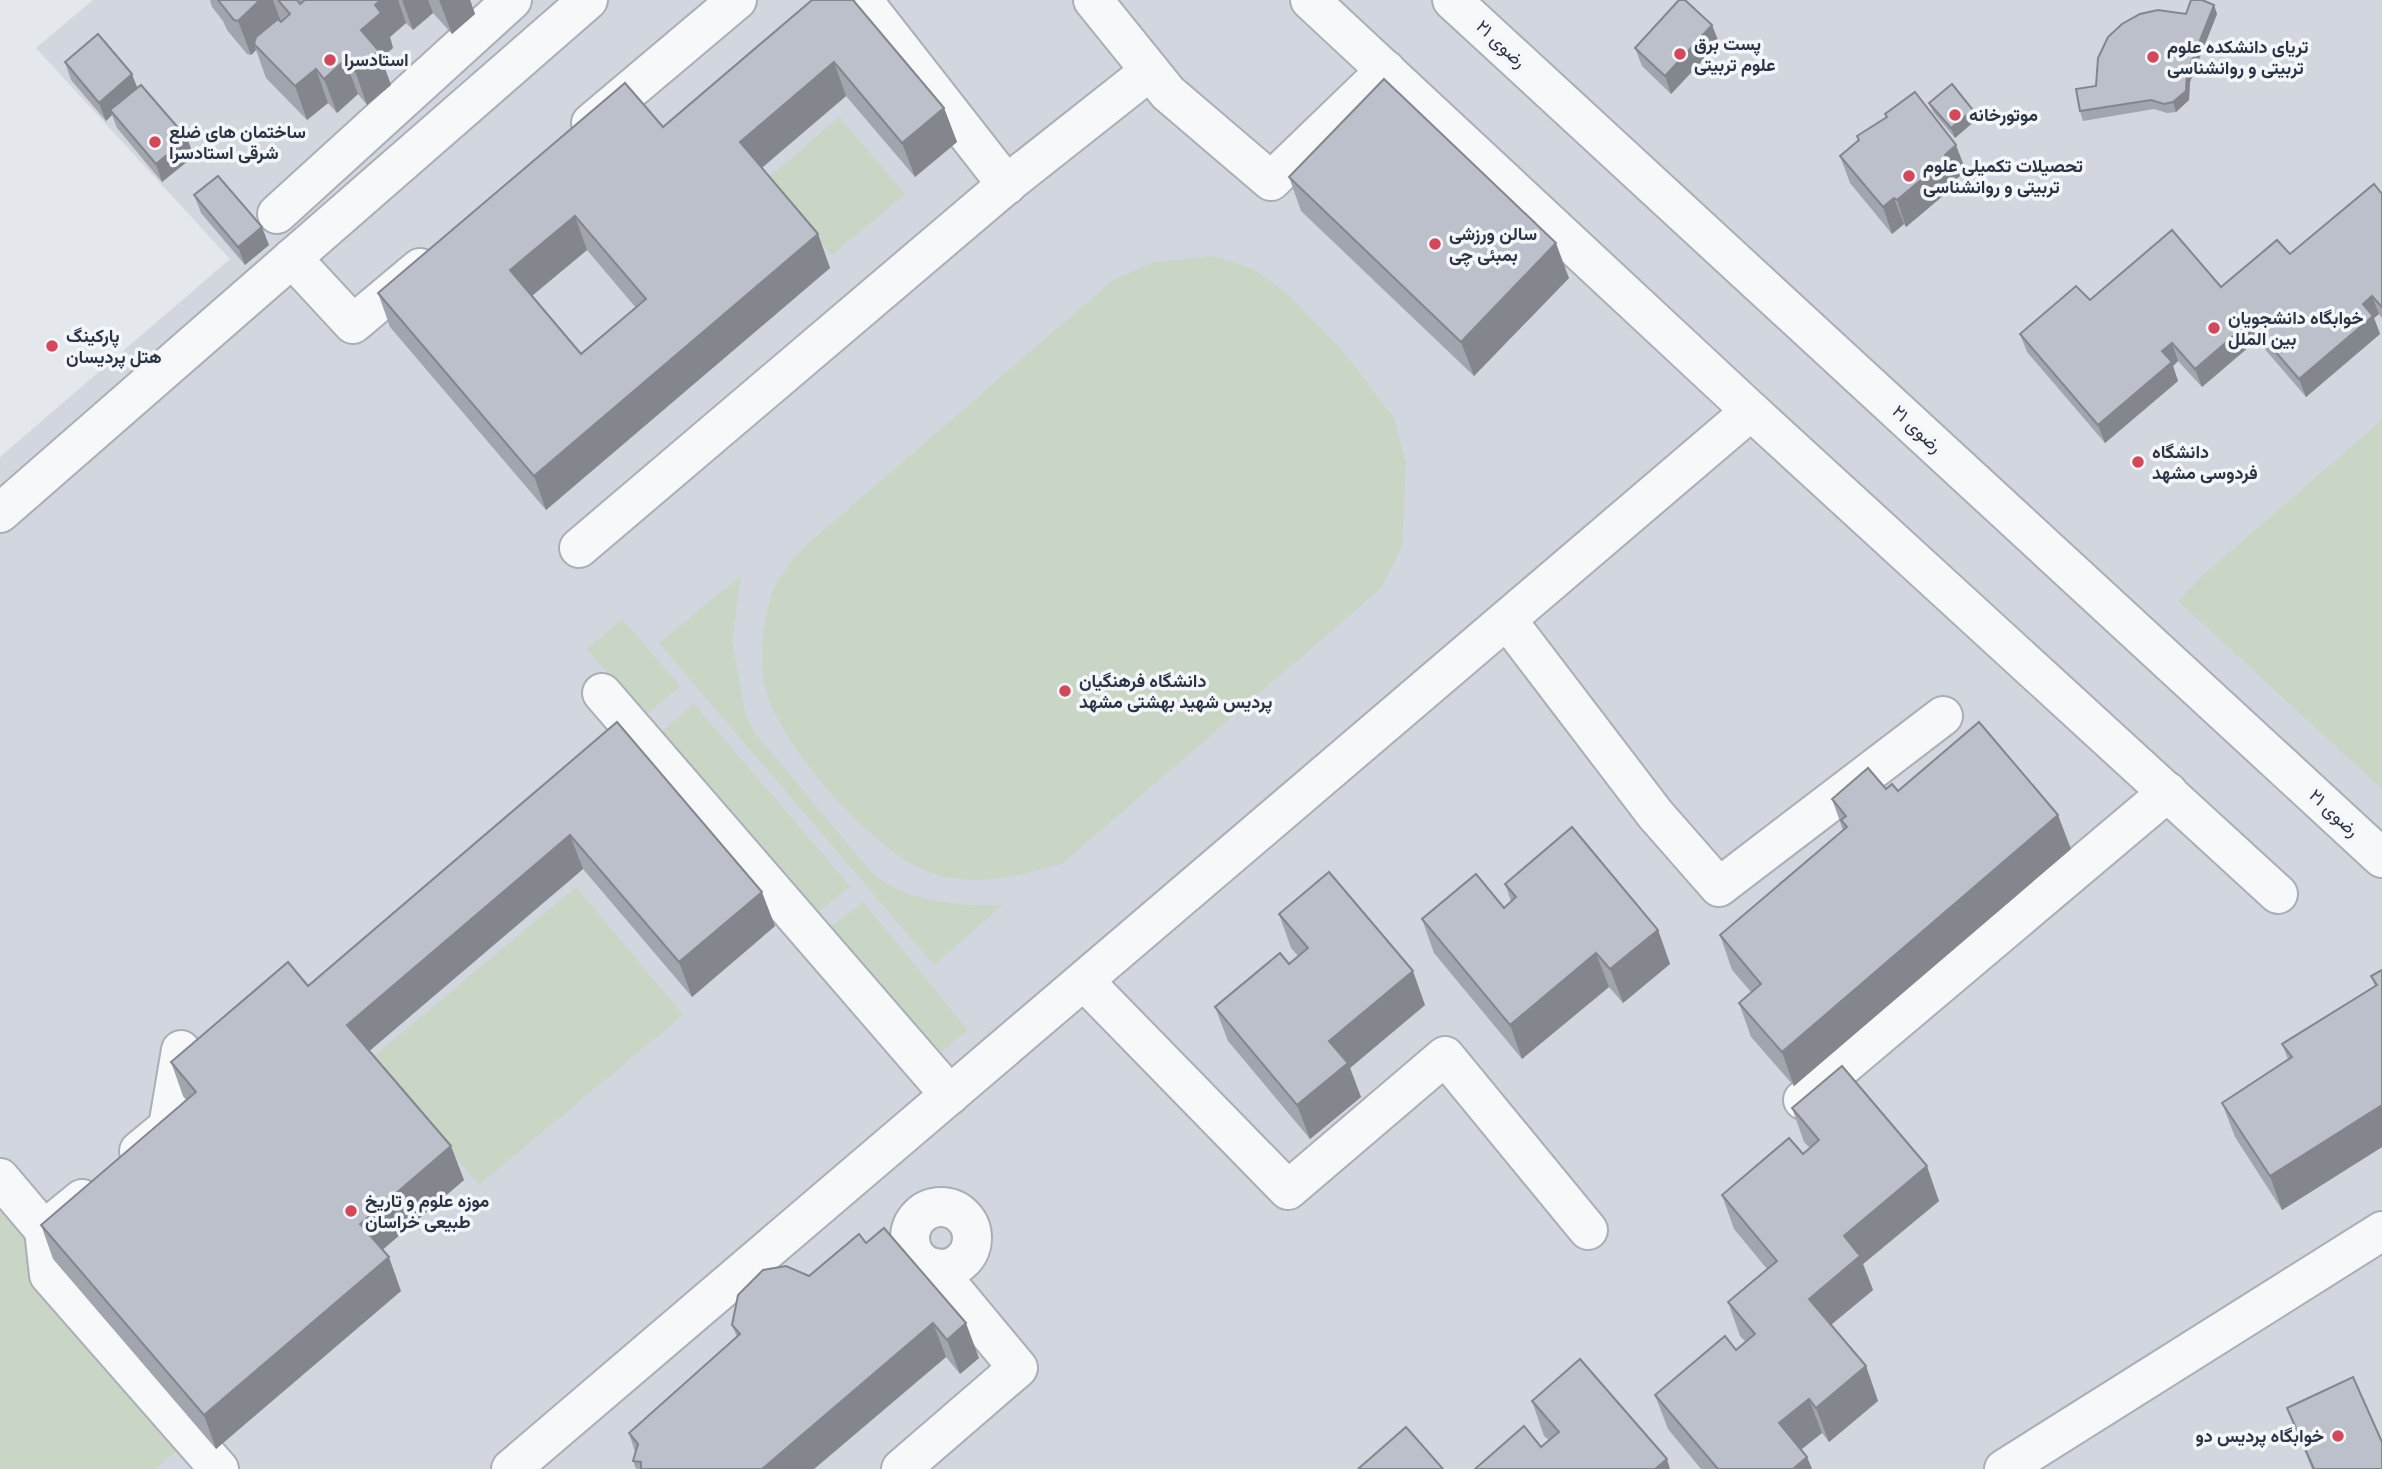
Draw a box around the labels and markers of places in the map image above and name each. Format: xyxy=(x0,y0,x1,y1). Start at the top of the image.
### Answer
place label: پست برق علوم تربیتی xyxy=(1694,33,1775,77)
place label: تریای دانشکده علوم تربیتی و روانشناسی xyxy=(2167,36,2309,79)
marker: پست برق علوم تربیتی xyxy=(1672,46,1688,62)
place label: استادسرا xyxy=(344,49,409,71)
marker: تریای دانشکده علوم تربیتی و روانشناسی xyxy=(2145,49,2161,65)
marker: استادسرا xyxy=(322,52,338,68)
place label: موتورخانه xyxy=(1969,104,2038,126)
marker: موتورخانه xyxy=(1947,107,1963,123)
place label: ساختمان های ضلع شرقی استادسرا xyxy=(169,121,306,164)
marker: ساختمان های ضلع شرقی استادسرا xyxy=(147,134,163,150)
place label: تحصیلات تکمیلی علوم تربیتی و روانشناسی xyxy=(1923,155,2083,198)
marker: تحصیلات تکمیلی علوم تربیتی و روانشناسی xyxy=(1901,168,1917,184)
place label: سالن ورزشی بمبئی چی xyxy=(1449,223,1537,267)
marker: سالن ورزشی بمبئی چی xyxy=(1427,236,1443,252)
place label: خوابگاه دانشجویان بین الملل xyxy=(2228,307,2363,350)
marker: خوابگاه دانشجویان بین الملل xyxy=(2206,320,2222,336)
place label: پارکینگ هتل پردیسان xyxy=(66,325,162,369)
marker: پارکینگ هتل پردیسان xyxy=(44,338,60,354)
place label: دانشگاه فردوسی مشهد xyxy=(2152,441,2258,484)
marker: دانشگاه فردوسی مشهد xyxy=(2130,454,2146,470)
place label: دانشگاه فرهنگیان پردیس شهید بهشتی مشهد xyxy=(1079,670,1272,714)
marker: دانشگاه فرهنگیان پردیس شهید بهشتی مشهد xyxy=(1057,683,1073,699)
place label: موزه علوم و تاریخ طبیعی خراسان xyxy=(365,1190,490,1233)
marker: موزه علوم و تاریخ طبیعی خراسان xyxy=(343,1203,359,1219)
place label: خوابگاه پردیس دو xyxy=(2195,1425,2324,1448)
marker: خوابگاه پردیس دو xyxy=(2330,1428,2346,1444)

